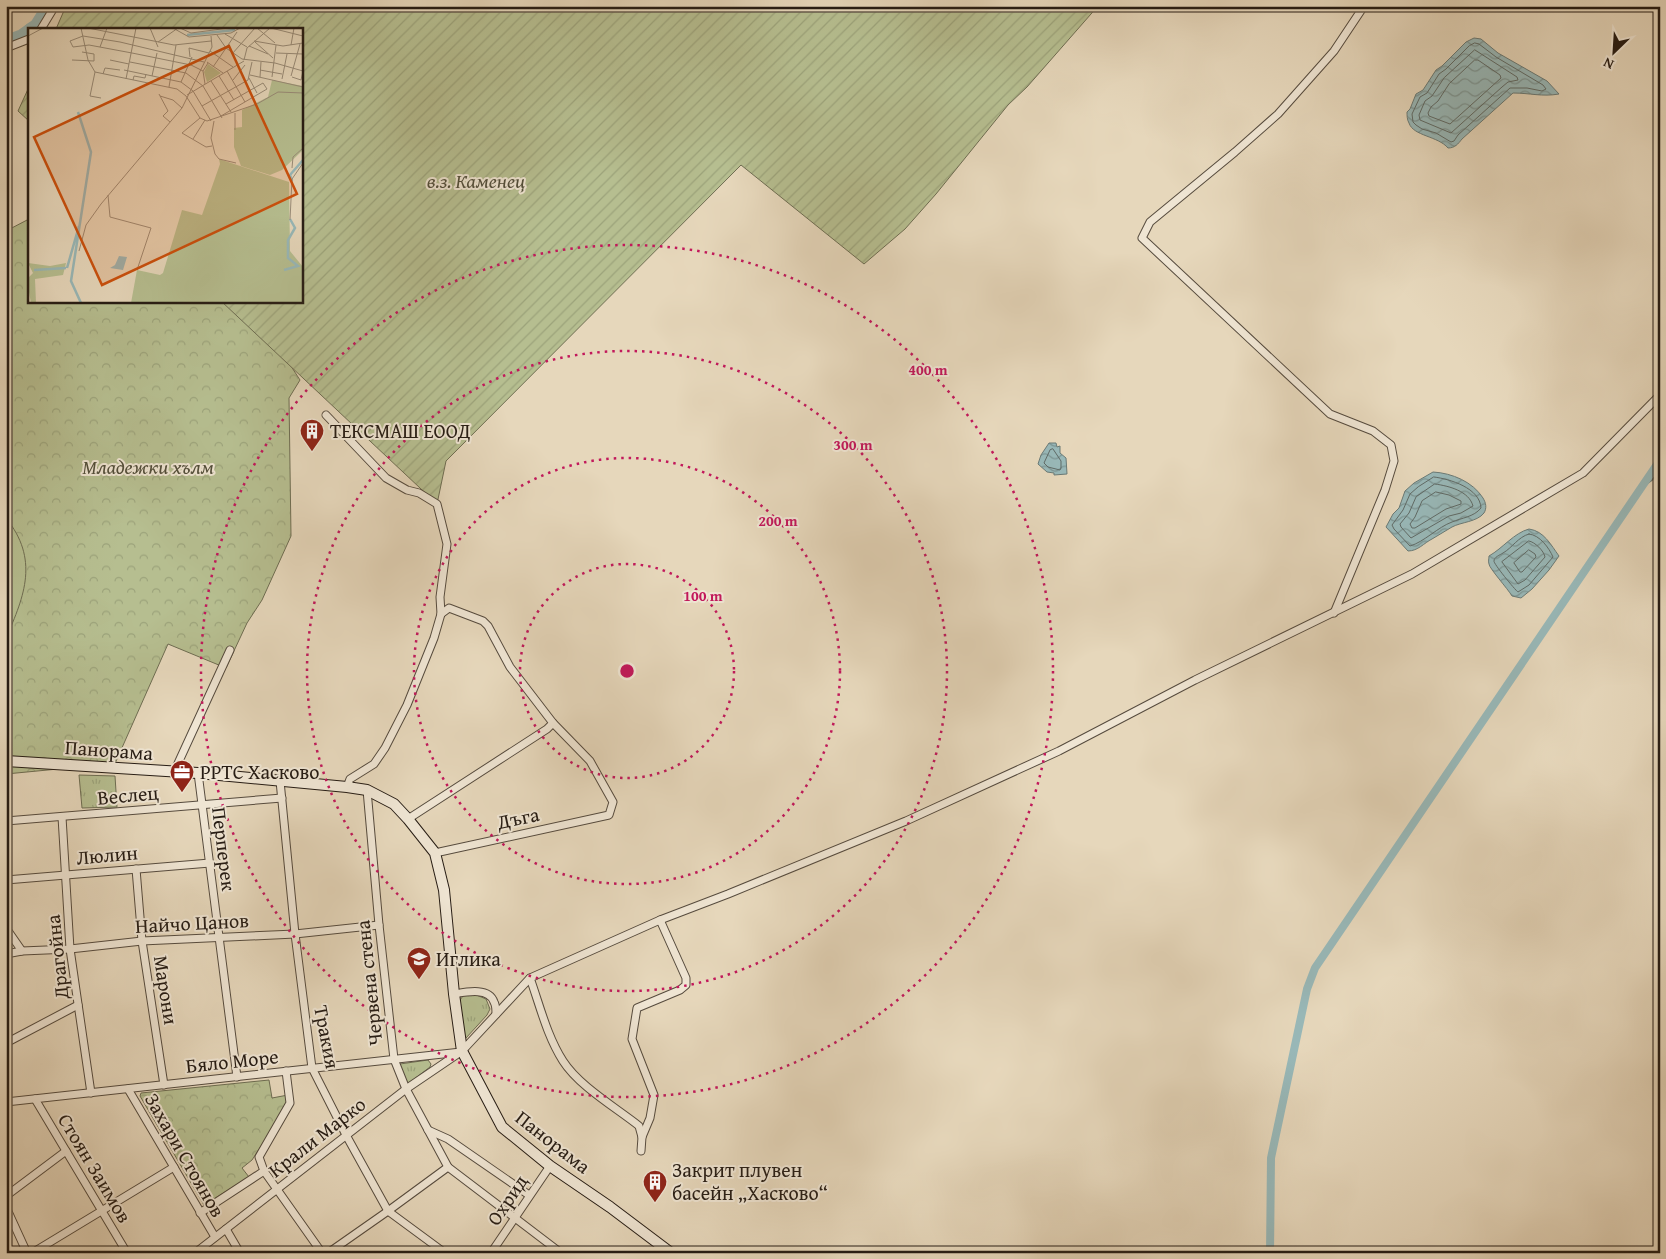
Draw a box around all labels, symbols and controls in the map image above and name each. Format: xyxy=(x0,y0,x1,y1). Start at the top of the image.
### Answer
inset map xyxy=(28,28,302,302)
north arrow xyxy=(1588,28,1638,78)
text: N xyxy=(1599,52,1617,75)
park label: в.з. Каменец xyxy=(427,166,525,195)
text: 400 m xyxy=(908,359,948,380)
place label: ТЕКСМАШ ЕООД xyxy=(330,416,471,445)
building icon: ТЕКСМАШ ЕООД xyxy=(299,418,325,452)
text: 300 m xyxy=(833,434,873,455)
park label: Младежки хълм xyxy=(82,452,214,481)
text: 200 m xyxy=(758,510,798,531)
text: 100 m xyxy=(683,585,723,606)
centre of rings xyxy=(618,662,636,680)
street label: Панорама xyxy=(64,732,155,767)
place label: РРТС Хасково xyxy=(200,757,319,786)
office icon: РРТС Хасково xyxy=(169,759,195,793)
street label: Веслец xyxy=(96,777,160,812)
street label: Дъга xyxy=(493,799,542,836)
street label: Перперек xyxy=(205,805,244,893)
street label: Люлин xyxy=(75,837,139,872)
street label: Найчо Цанов xyxy=(134,905,250,940)
street label: Драгойна xyxy=(38,913,75,1002)
street label: Червена стена xyxy=(347,918,390,1047)
place label: Иглика xyxy=(436,944,501,973)
school or university icon: Иглика xyxy=(406,946,432,980)
street label: Марони xyxy=(147,953,186,1027)
street label: Тракия xyxy=(307,1003,348,1071)
street label: Бяло Море xyxy=(184,1041,280,1080)
street label: Захари Стоянов xyxy=(138,1087,233,1222)
street label: Крали Марко xyxy=(262,1089,372,1184)
street label: Панорама xyxy=(510,1103,597,1181)
street label: Стоян Заимов xyxy=(51,1108,140,1228)
place label: Закрит плувен басейн „Хасково“ xyxy=(672,1155,828,1207)
street label: Охрид xyxy=(479,1168,534,1231)
building icon: Закрит плувен басейн „Хасково“ xyxy=(642,1169,668,1203)

